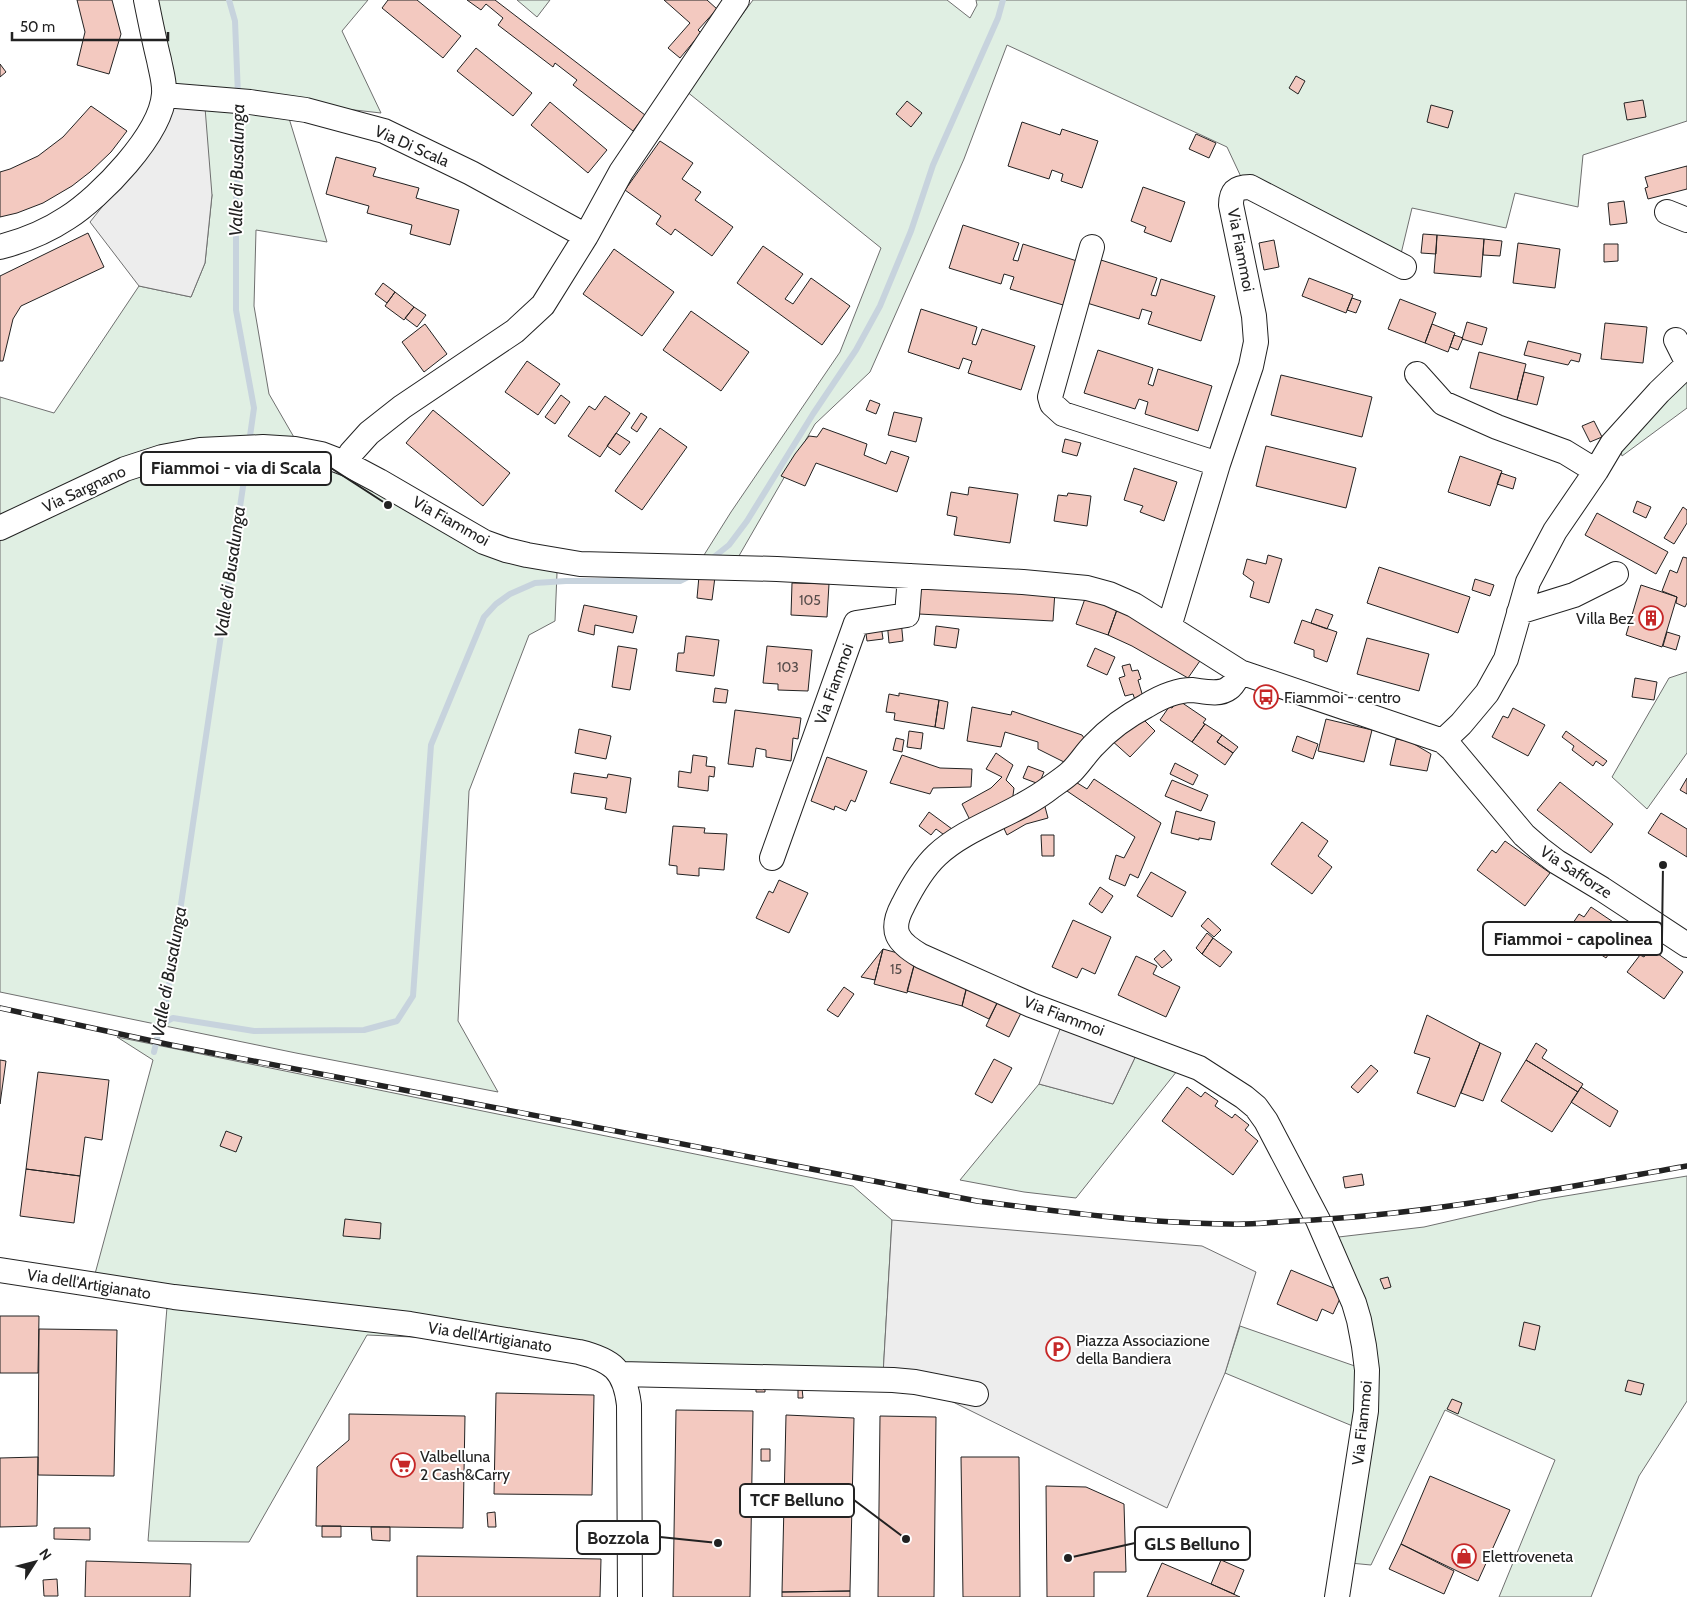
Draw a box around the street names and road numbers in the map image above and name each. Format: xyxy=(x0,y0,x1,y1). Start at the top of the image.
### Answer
street label: Via Di Scala xyxy=(372,121,452,171)
street label: Via Fiammoi xyxy=(1224,207,1258,293)
street label: Via Sargnano xyxy=(39,461,129,517)
street label: Via Fiammoi xyxy=(409,492,493,550)
street label: Via Fiammoi xyxy=(811,641,857,727)
street label: Via Safforze xyxy=(1536,842,1616,902)
street label: Via Fiammoi xyxy=(1021,992,1107,1040)
street label: Via dell'Artigianato xyxy=(26,1265,153,1303)
street label: Via dell'Artigianato xyxy=(427,1318,554,1356)
street label: Via Fiammoi xyxy=(1348,1380,1376,1466)

